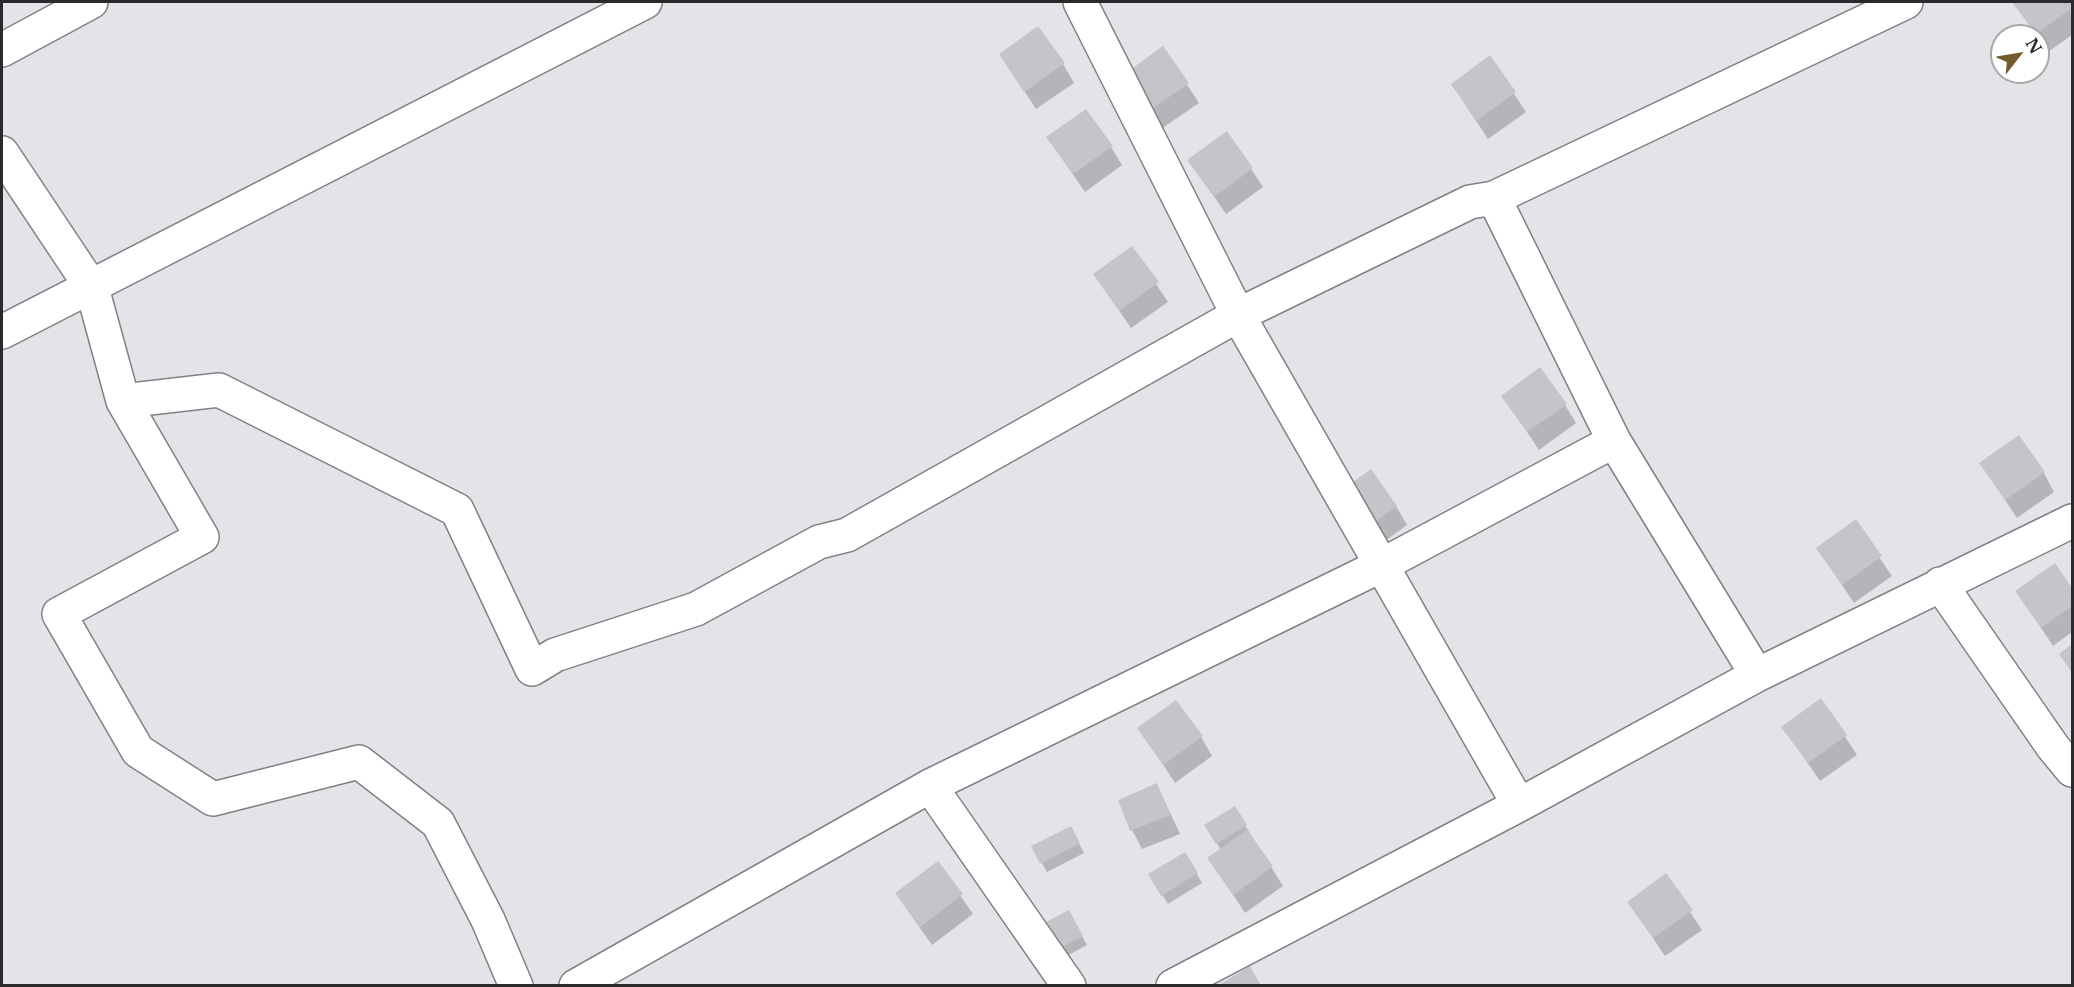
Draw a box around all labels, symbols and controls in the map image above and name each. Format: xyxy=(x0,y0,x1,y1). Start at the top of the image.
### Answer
north arrow xyxy=(1990,24,2050,84)
text: N xyxy=(2021,34,2046,57)

